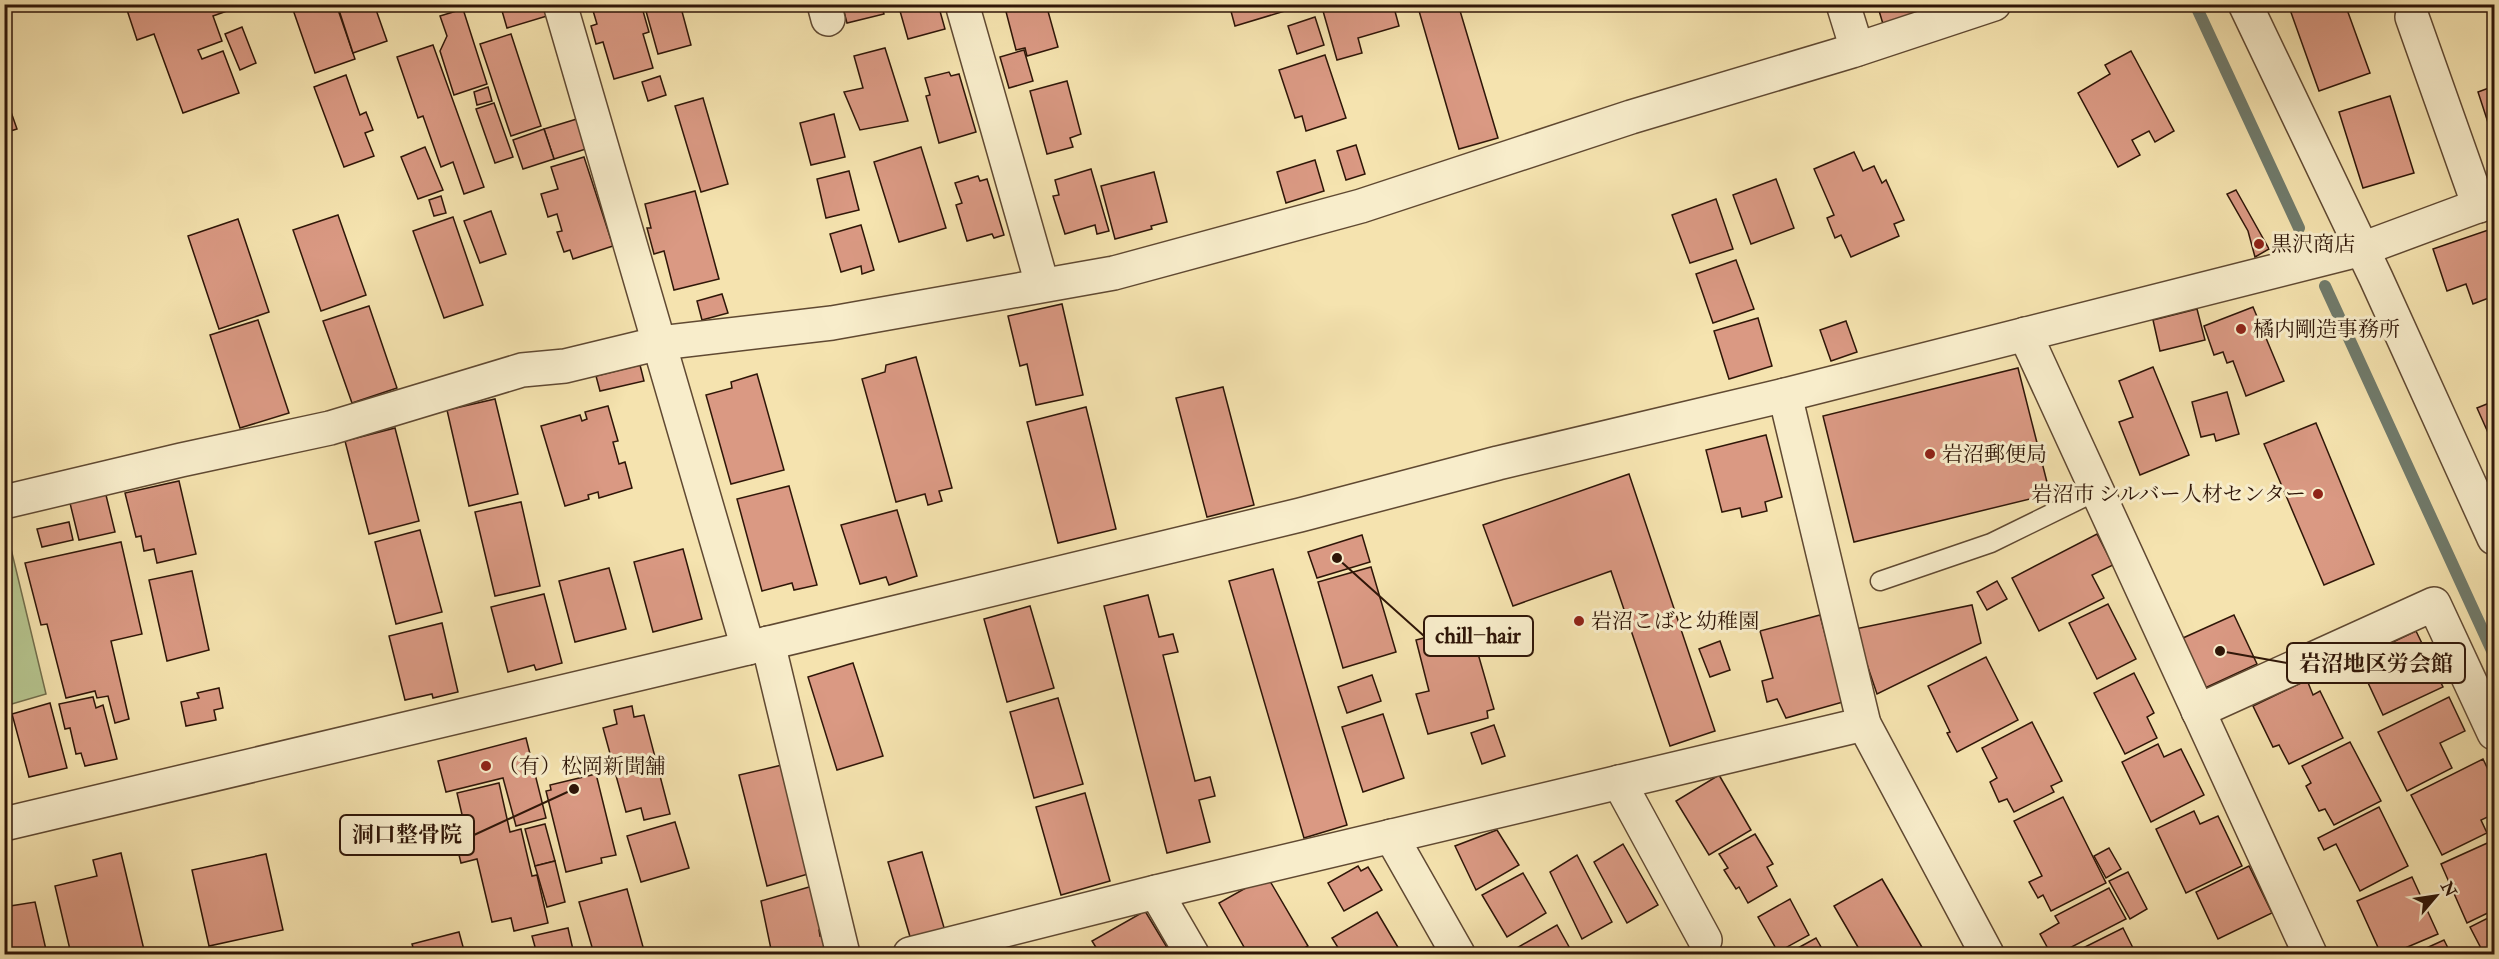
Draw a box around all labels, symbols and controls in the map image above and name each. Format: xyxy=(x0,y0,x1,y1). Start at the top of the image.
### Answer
place label: 黒沢商店 xyxy=(2271,231,2355,258)
marker: 黒沢商店 xyxy=(2252,237,2266,251)
place label: 橘内剛造事務所 xyxy=(2253,316,2400,343)
marker: 橘内剛造事務所 xyxy=(2234,322,2248,336)
place label: 岩沼郵便局 xyxy=(1942,441,2047,468)
marker: 岩沼郵便局 xyxy=(1923,447,1937,461)
place label: 岩沼市 シルバー人材センター xyxy=(2031,481,2306,508)
marker: 岩沼市 シルバー人材センター xyxy=(2311,487,2325,501)
place label: 岩沼こばと幼稚園 xyxy=(1591,608,1759,635)
marker: 岩沼こばと幼稚園 xyxy=(1572,614,1586,628)
callout: chill−hair xyxy=(1424,616,1533,656)
text: chill−hair xyxy=(1435,622,1522,650)
callout: 岩沼地区労会館 xyxy=(2287,643,2465,683)
text: 岩沼地区労会館 xyxy=(2299,650,2453,678)
place label: （有）松岡新聞舗 xyxy=(498,753,666,780)
marker: （有）松岡新聞舗 xyxy=(479,759,493,773)
callout: 洞口整骨院 xyxy=(340,815,474,855)
text: 洞口整骨院 xyxy=(352,821,462,849)
north arrow xyxy=(2406,866,2466,926)
text: N xyxy=(2436,877,2461,901)

